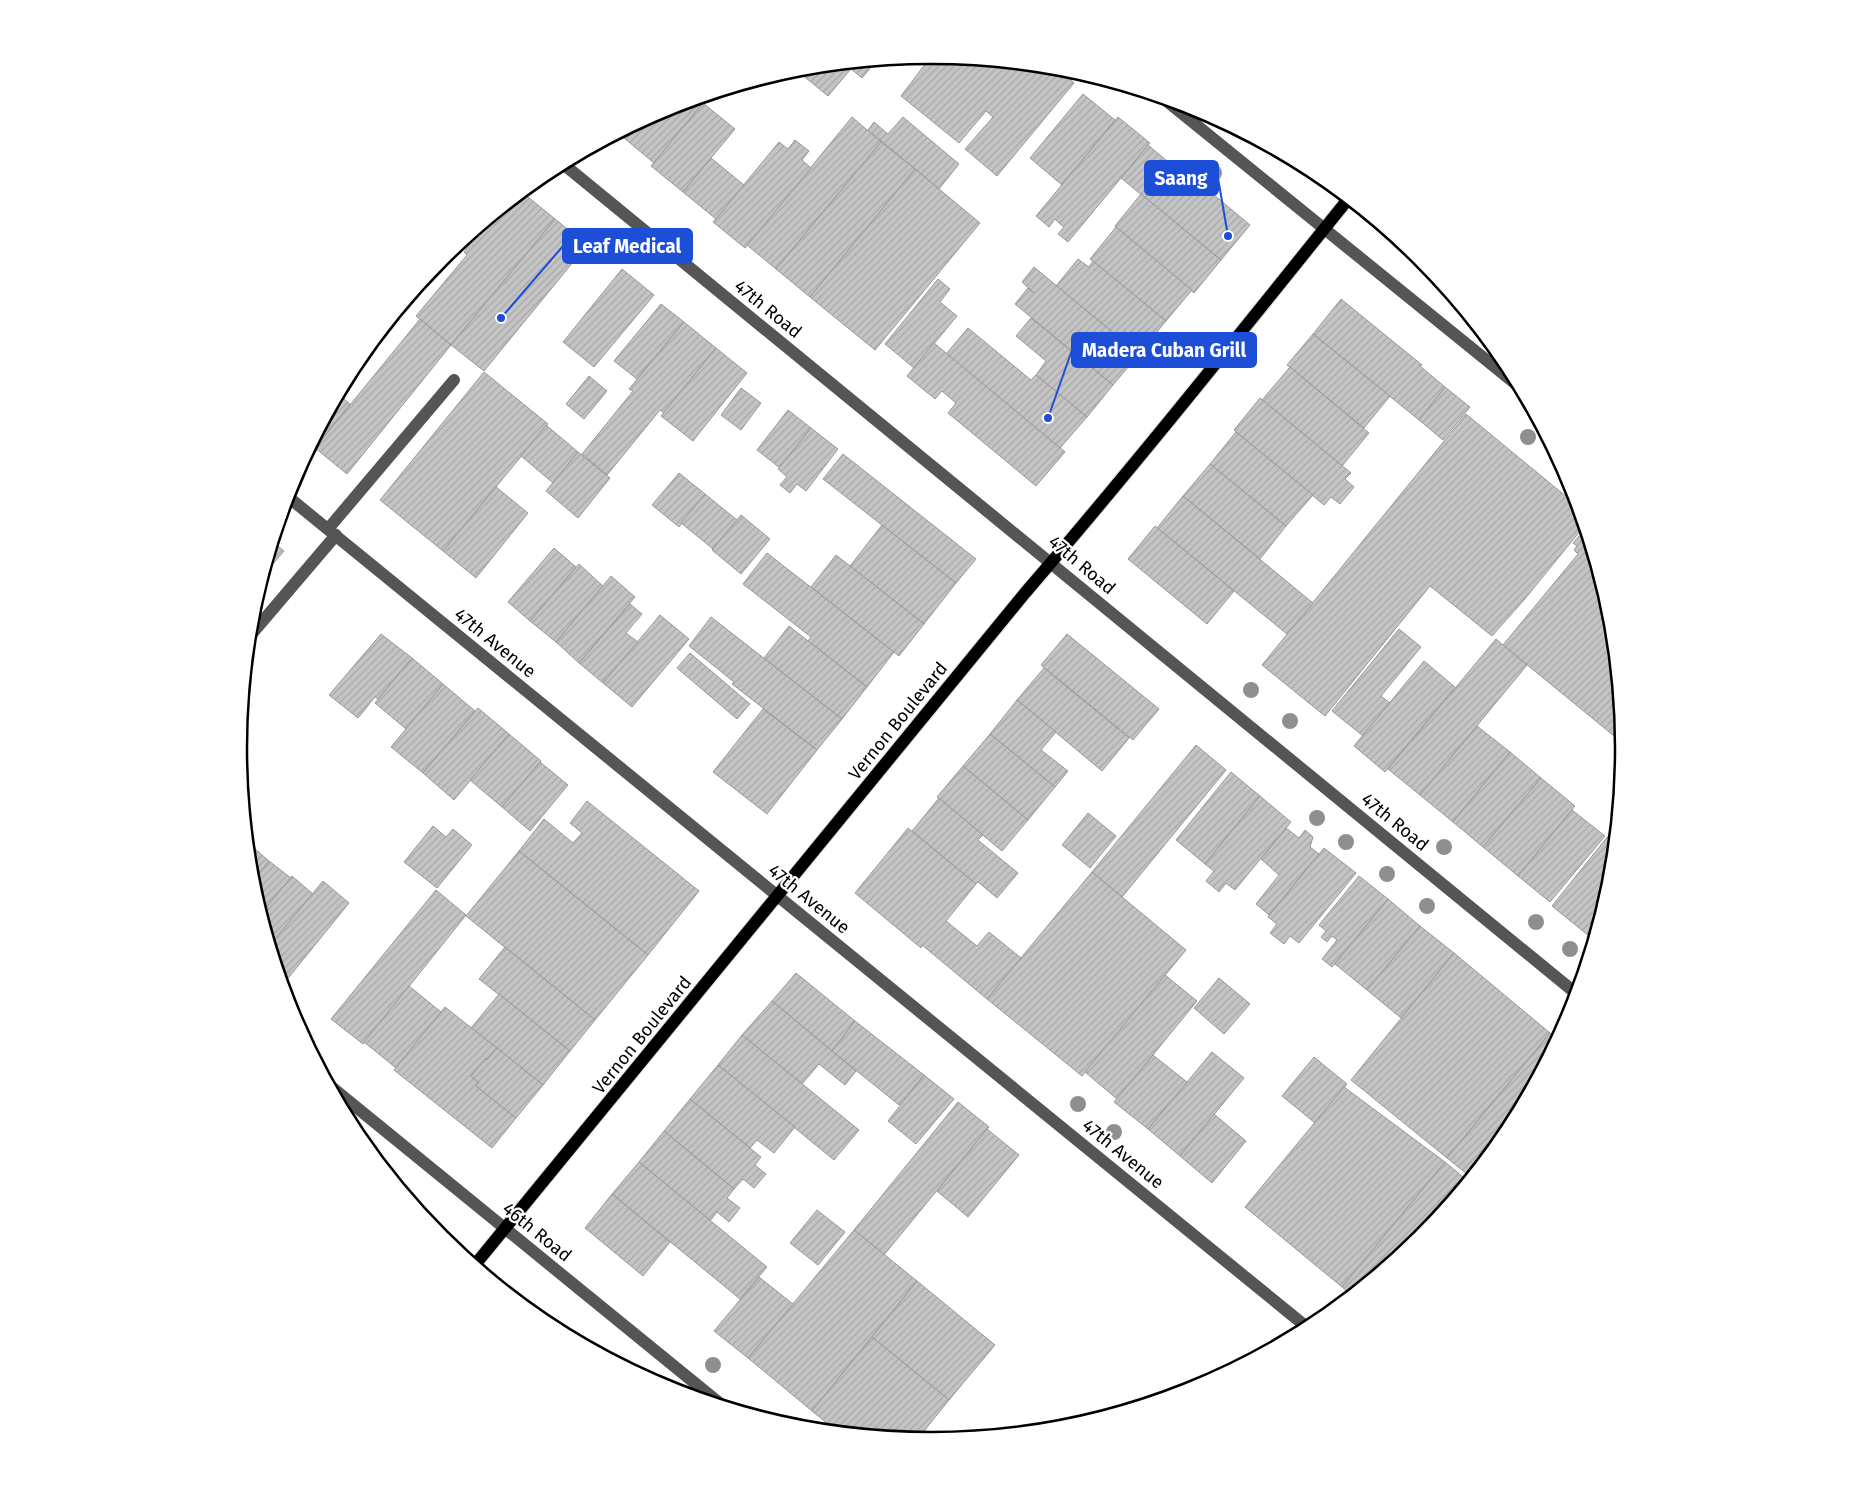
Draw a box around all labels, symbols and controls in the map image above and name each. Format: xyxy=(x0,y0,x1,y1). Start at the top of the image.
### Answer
callout: Saang xyxy=(1145,161,1218,195)
text: Saang xyxy=(1154,167,1208,190)
callout: Leaf Medical xyxy=(563,229,692,263)
text: Leaf Medical xyxy=(573,235,681,258)
street label: 47th Road xyxy=(730,275,806,343)
callout: Madera Cuban Grill xyxy=(1072,333,1256,367)
text: Madera Cuban Grill xyxy=(1082,339,1246,362)
street label: 47th Road xyxy=(1044,531,1120,599)
street label: 47th Avenue xyxy=(450,603,540,683)
street label: Vernon Boulevard xyxy=(844,658,952,784)
street label: 47th Road xyxy=(1357,788,1433,856)
street label: 47th Avenue xyxy=(764,859,854,939)
street label: Vernon Boulevard xyxy=(588,972,696,1098)
street label: 47th Avenue xyxy=(1078,1114,1168,1194)
street label: 46th Road xyxy=(498,1197,576,1267)

